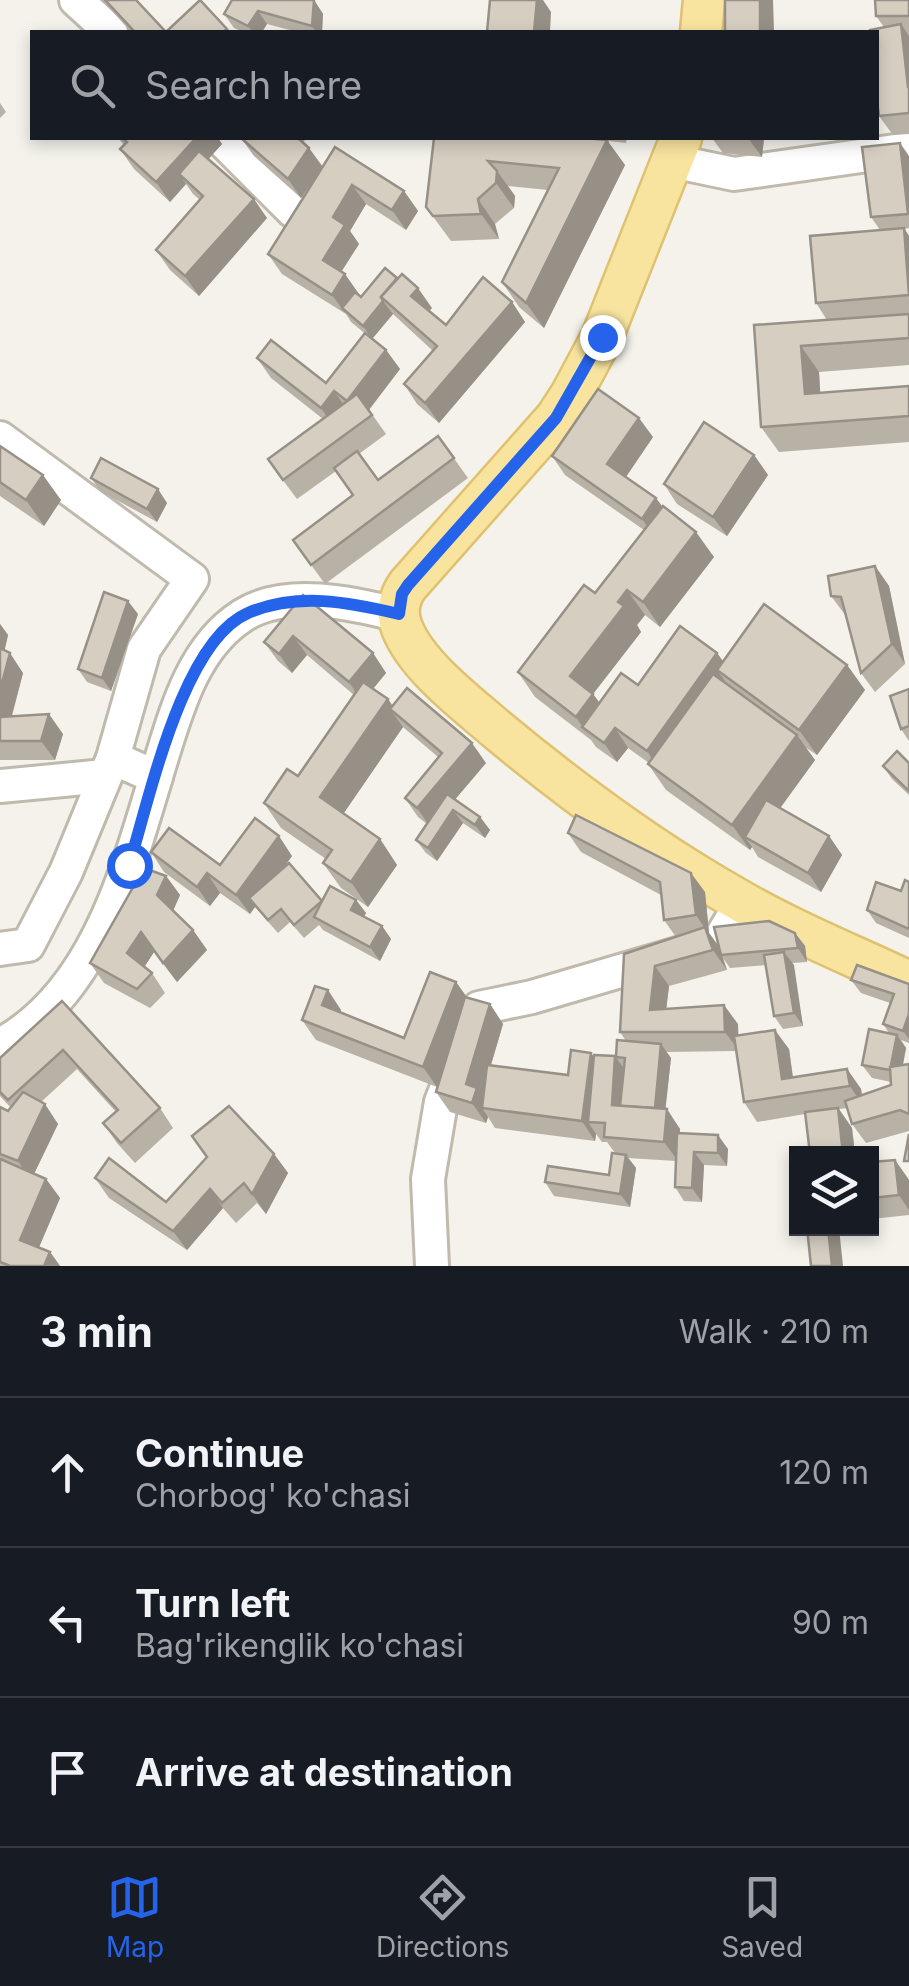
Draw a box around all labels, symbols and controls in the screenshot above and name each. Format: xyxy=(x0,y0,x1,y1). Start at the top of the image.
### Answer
search box xyxy=(30,30,879,140)
icon: search xyxy=(65,58,120,113)
text: Search here xyxy=(145,62,362,108)
route end xyxy=(580,315,626,361)
route start xyxy=(107,843,153,889)
map controls xyxy=(789,1146,879,1236)
button: layers xyxy=(789,1146,879,1236)
text: 3 min xyxy=(40,1306,153,1357)
text: Walk · 210 m xyxy=(679,1312,869,1351)
text: Continue xyxy=(135,1430,304,1476)
icon: ahead xyxy=(40,1445,95,1500)
text: 120 m xyxy=(779,1453,869,1492)
text: Chorbog' ko'chasi xyxy=(135,1476,411,1515)
text: Turn left xyxy=(135,1580,290,1626)
icon: left xyxy=(40,1595,95,1650)
text: 90 m xyxy=(792,1603,869,1642)
text: Bag'rikenglik ko'chasi xyxy=(135,1626,464,1665)
icon: arrive xyxy=(40,1745,95,1800)
text: Arrive at destination xyxy=(135,1749,513,1795)
tab: Map xyxy=(106,1870,164,1964)
tab: Directions xyxy=(376,1870,509,1964)
tab: Saved xyxy=(721,1870,803,1964)

